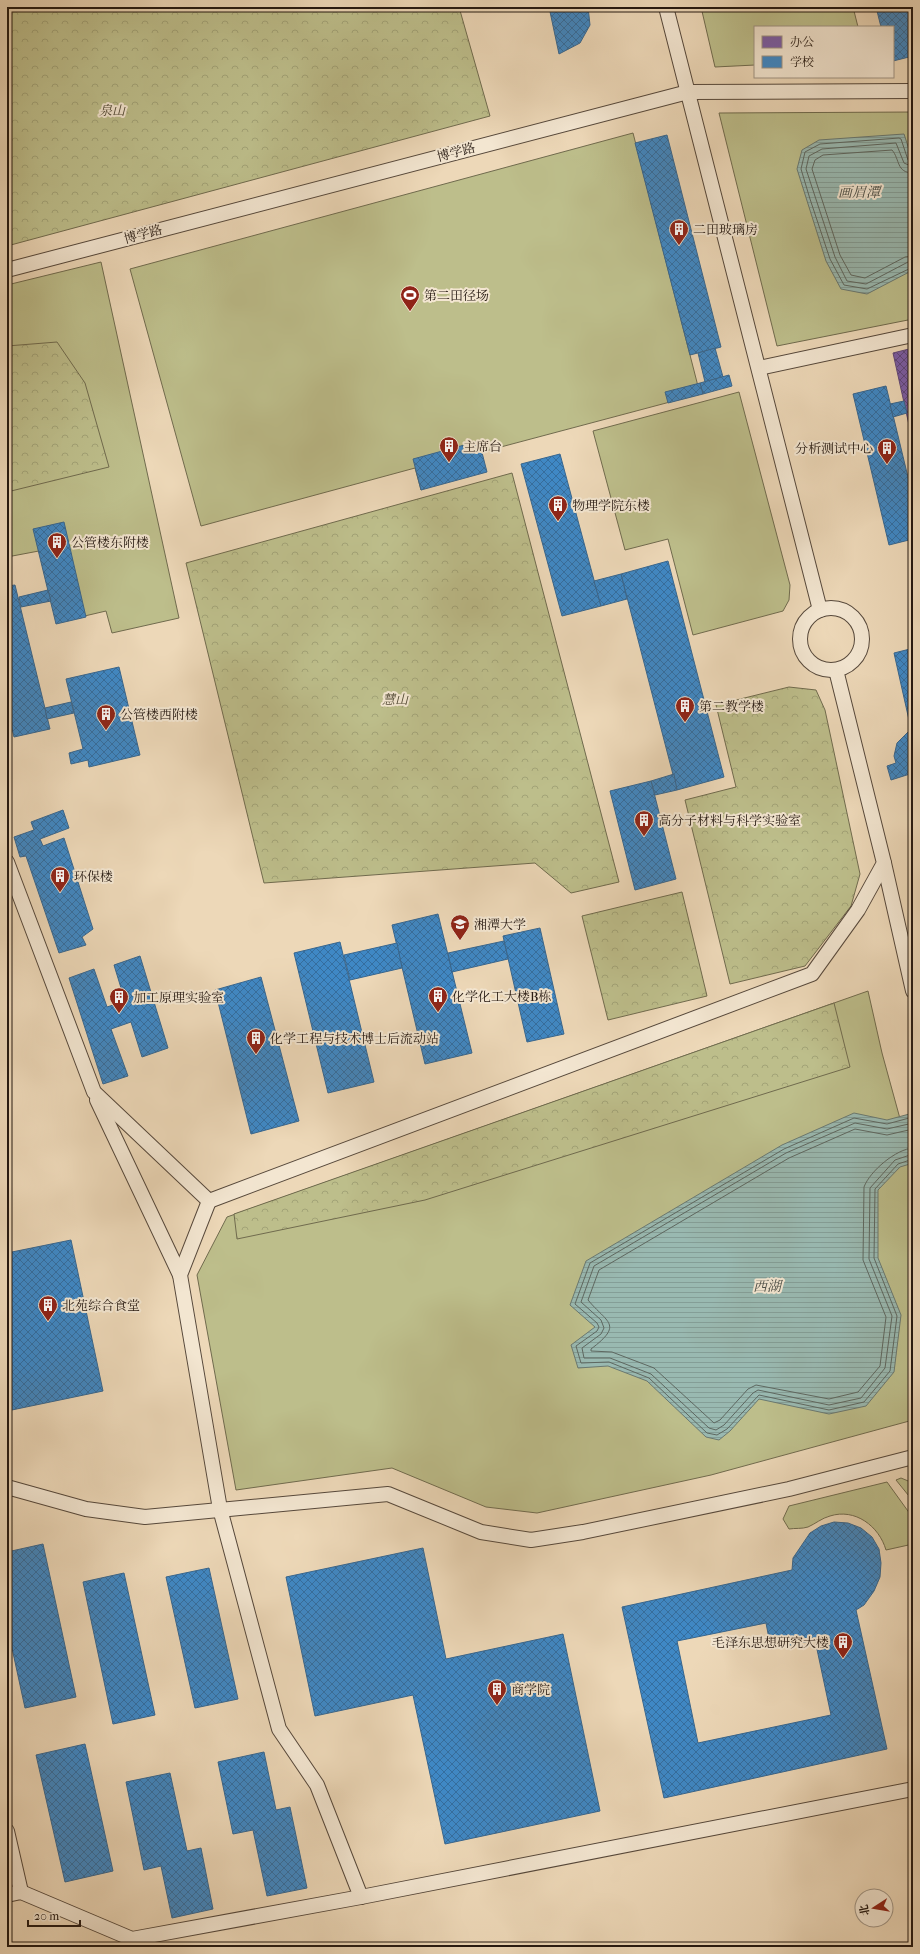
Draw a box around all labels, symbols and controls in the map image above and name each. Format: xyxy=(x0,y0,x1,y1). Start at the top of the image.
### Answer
legend xyxy=(754,26,894,78)
text: 办公 xyxy=(790,35,814,49)
text: 学校 xyxy=(790,55,814,69)
park label: 泉山 xyxy=(99,103,126,118)
street label: 博学路 xyxy=(435,140,477,164)
water label: 画眉潭 xyxy=(838,184,883,201)
building icon: 二田玻璃房 xyxy=(668,218,690,246)
street label: 博学路 xyxy=(122,222,164,246)
place label: 二田玻璃房 xyxy=(693,222,758,237)
sports icon: 第二田径场 xyxy=(399,284,421,312)
place label: 第二田径场 xyxy=(424,288,489,303)
building icon: 主席台 xyxy=(438,435,460,463)
building icon: 分析测试中心 xyxy=(876,437,898,465)
place label: 主席台 xyxy=(463,439,502,454)
place label: 分析测试中心 xyxy=(795,441,873,456)
building icon: 物理学院东楼 xyxy=(547,494,569,522)
place label: 物理学院东楼 xyxy=(572,498,650,513)
building icon: 公管楼东附楼 xyxy=(46,531,68,559)
place label: 公管楼东附楼 xyxy=(71,535,149,550)
park label: 慧山 xyxy=(382,692,409,707)
building icon: 第二教学楼 xyxy=(674,695,696,723)
place label: 第二教学楼 xyxy=(699,699,764,714)
building icon: 公管楼西附楼 xyxy=(95,703,117,731)
place label: 公管楼西附楼 xyxy=(120,707,198,722)
building icon: 高分子材料与科学实验室 xyxy=(633,809,655,837)
place label: 高分子材料与科学实验室 xyxy=(658,813,801,828)
building icon: 环保楼 xyxy=(49,865,71,893)
place label: 环保楼 xyxy=(74,869,113,884)
school or university icon: 湘潭大学 xyxy=(449,913,471,941)
place label: 湘潭大学 xyxy=(474,917,526,932)
building icon: 化学化工大楼B栋 xyxy=(427,985,449,1013)
building icon: 加工原理实验室 xyxy=(108,986,130,1014)
place label: 化学化工大楼B栋 xyxy=(452,989,551,1004)
place label: 加工原理实验室 xyxy=(133,990,224,1005)
building icon: 化学工程与技术博士后流动站 xyxy=(245,1027,267,1055)
place label: 化学工程与技术博士后流动站 xyxy=(270,1031,439,1046)
water label: 西湖 xyxy=(753,1278,784,1295)
building icon: 北苑综合食堂 xyxy=(37,1294,59,1322)
place label: 北苑综合食堂 xyxy=(62,1298,140,1313)
building icon: 毛泽东思想研究大楼 xyxy=(832,1631,854,1659)
place label: 毛泽东思想研究大楼 xyxy=(712,1635,829,1650)
building icon: 商学院 xyxy=(486,1678,508,1706)
place label: 商学院 xyxy=(511,1682,550,1697)
north arrow xyxy=(854,1888,894,1928)
scale bar xyxy=(28,1902,80,1928)
text: 北 xyxy=(857,1903,872,1917)
text: 20 m xyxy=(34,1909,59,1923)

